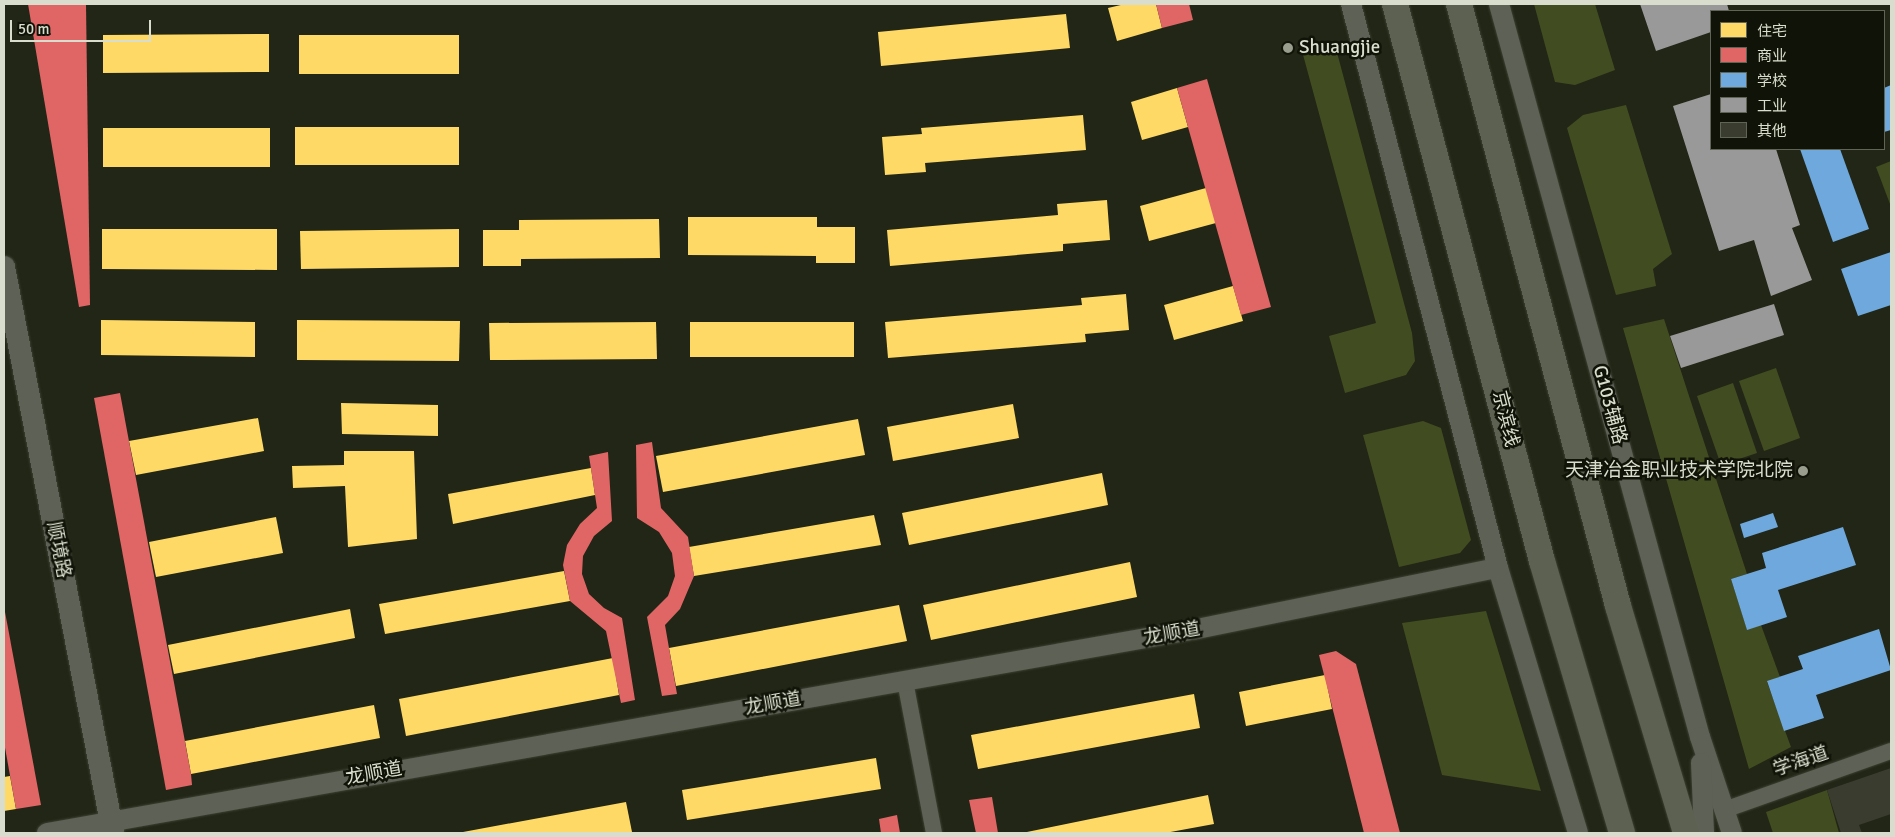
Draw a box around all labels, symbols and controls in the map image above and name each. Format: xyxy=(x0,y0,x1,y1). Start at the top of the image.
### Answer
scale bar xyxy=(12,10,154,42)
legend xyxy=(1710,10,1885,150)
text: 50 m xyxy=(18,20,49,38)
text: 住宅 xyxy=(1757,22,1787,40)
place label: Shuangjie xyxy=(1299,37,1380,59)
marker: Shuangjie xyxy=(1281,41,1295,55)
text: 商业 xyxy=(1757,47,1787,65)
text: 学校 xyxy=(1757,72,1787,90)
text: 工业 xyxy=(1757,97,1787,115)
text: 其他 xyxy=(1757,122,1787,140)
street label: G103辅路 xyxy=(1588,363,1630,447)
street label: 京滨线 xyxy=(1487,389,1523,449)
place label: 天津冶金职业技术学院北院 xyxy=(1565,460,1793,482)
marker: 天津冶金职业技术学院北院 xyxy=(1797,465,1809,477)
street label: 顺境路 xyxy=(41,520,75,580)
street label: 龙顺道 xyxy=(1142,618,1202,650)
street label: 龙顺道 xyxy=(743,688,803,720)
street label: 学海道 xyxy=(1770,742,1832,782)
street label: 龙顺道 xyxy=(344,758,404,790)

